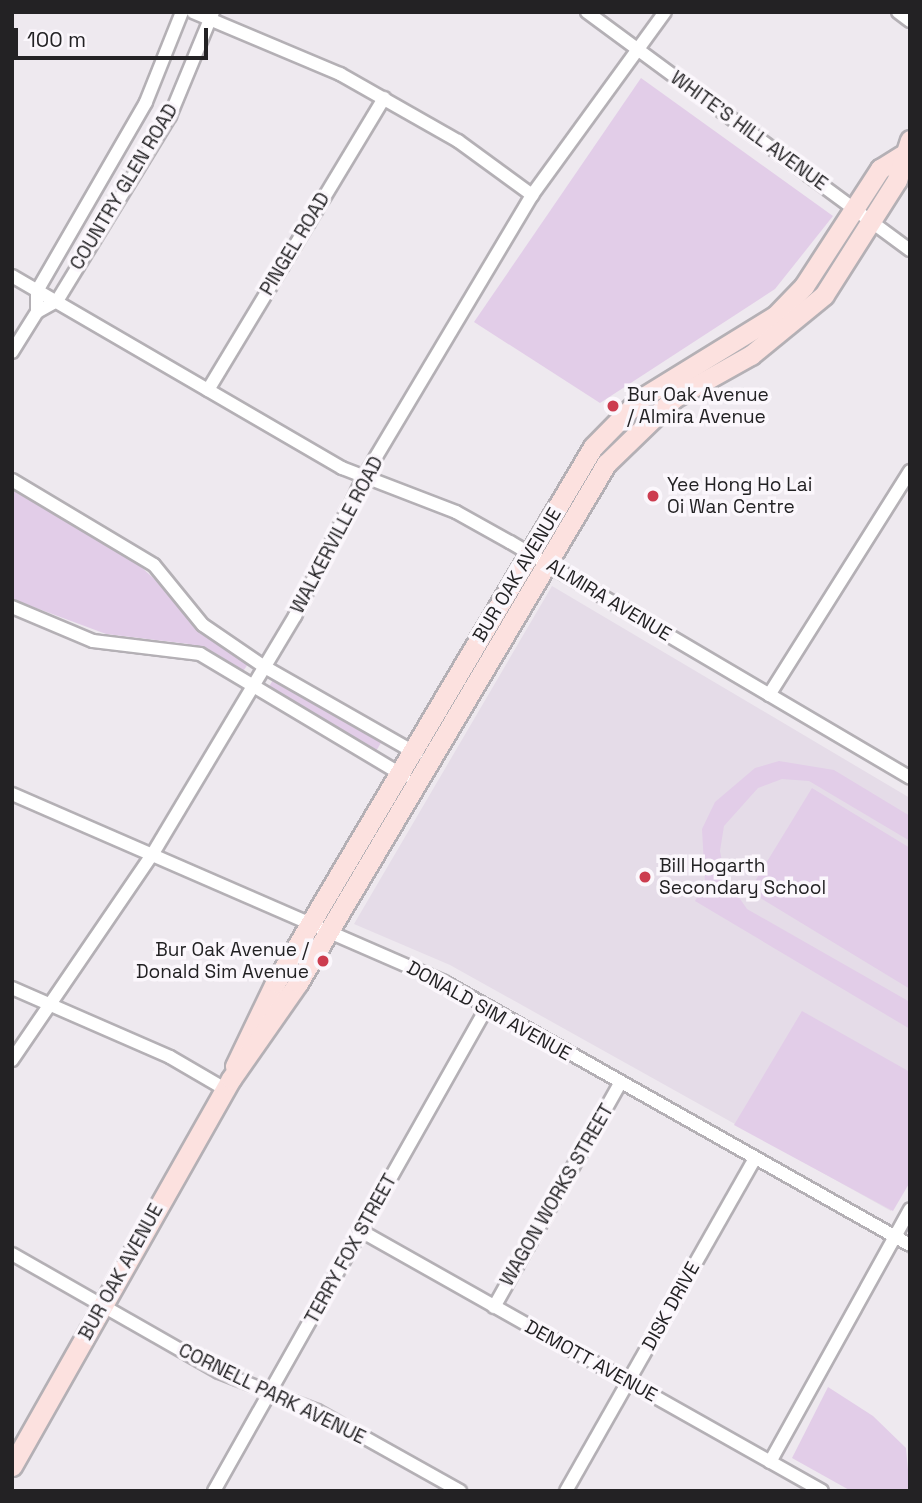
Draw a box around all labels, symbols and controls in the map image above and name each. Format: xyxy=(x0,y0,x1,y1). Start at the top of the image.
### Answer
scale bar xyxy=(18,14,212,58)
text: 100 m xyxy=(27,26,86,53)
street label: WHITE'S HILL AVENUE xyxy=(666,66,832,196)
street label: COUNTRY GLEN ROAD xyxy=(65,100,183,274)
street label: PINGEL ROAD xyxy=(255,188,335,300)
place label: Bur Oak Avenue / Almira Avenue xyxy=(627,384,769,428)
marker: Bur Oak Avenue / Almira Avenue xyxy=(605,398,621,414)
street label: WALKERVILLE ROAD xyxy=(286,453,388,617)
place label: Yee Hong Ho Lai Oi Wan Centre xyxy=(667,474,812,518)
marker: Yee Hong Ho Lai Oi Wan Centre xyxy=(645,488,661,504)
street label: BUR OAK AVENUE xyxy=(468,504,566,646)
street label: ALMIRA AVENUE xyxy=(542,554,676,646)
place label: Bill Hogarth Secondary School xyxy=(659,855,826,899)
marker: Bill Hogarth Secondary School xyxy=(637,869,653,885)
place label: Bur Oak Avenue / Donald Sim Avenue xyxy=(136,939,309,983)
marker: Bur Oak Avenue / Donald Sim Avenue xyxy=(315,953,331,969)
street label: DONALD SIM AVENUE xyxy=(403,956,575,1066)
street label: WAGON WORKS STREET xyxy=(495,1100,619,1290)
street label: TERRY FOX STREET xyxy=(300,1170,402,1328)
street label: BUR OAK AVENUE xyxy=(74,1200,168,1344)
street label: DISK DRIVE xyxy=(638,1258,704,1354)
street label: DEMOTT AVENUE xyxy=(521,1315,661,1407)
street label: CORNELL PARK AVENUE xyxy=(174,1339,370,1449)

